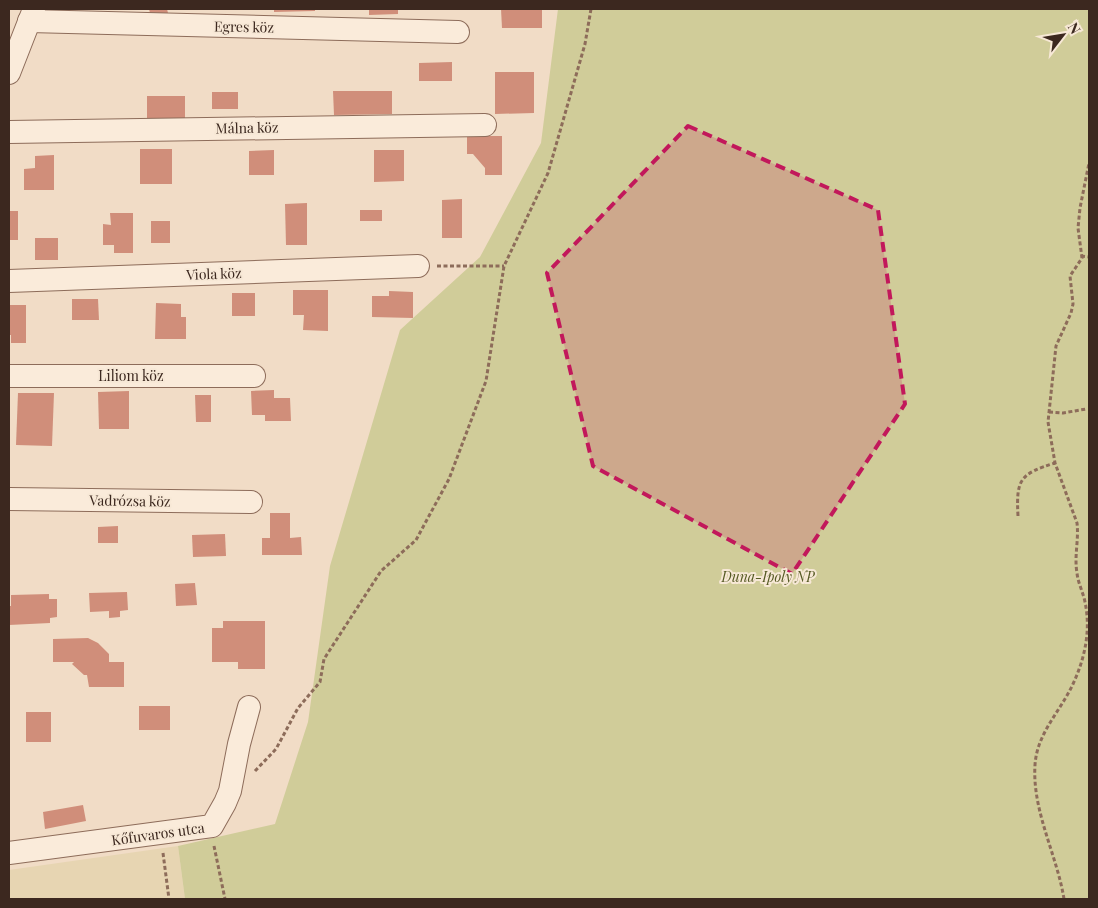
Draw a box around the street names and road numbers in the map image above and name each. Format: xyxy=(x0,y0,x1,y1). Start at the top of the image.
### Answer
street label: Egres köz xyxy=(214,16,274,37)
street label: Málna köz xyxy=(215,117,279,138)
street label: Viola köz xyxy=(185,263,242,284)
street label: Liliom köz xyxy=(98,366,164,385)
street label: Vadrózsa köz xyxy=(88,490,171,511)
street label: Kőfuvaros utca xyxy=(110,818,206,849)

